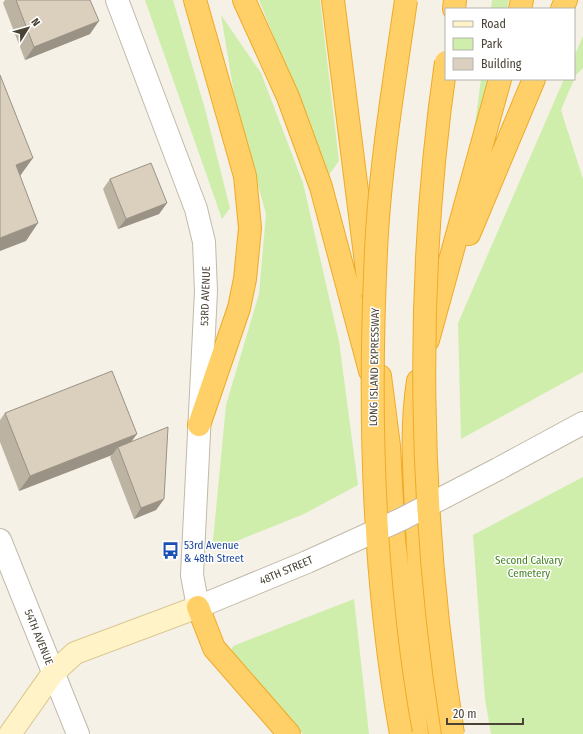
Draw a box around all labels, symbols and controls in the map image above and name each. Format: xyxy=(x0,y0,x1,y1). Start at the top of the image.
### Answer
north arrow xyxy=(8,8,48,48)
legend xyxy=(445,8,575,80)
text: N xyxy=(28,16,43,29)
text: Road xyxy=(481,17,506,31)
text: Park xyxy=(481,37,503,51)
text: Building xyxy=(481,57,522,71)
street label: 53RD AVENUE xyxy=(198,266,213,326)
street label: LONG ISLAND EXPRESSWAY xyxy=(367,307,382,426)
place label: 53rd Avenue & 48th Street xyxy=(184,539,244,565)
bus stop icon: 53rd Avenue & 48th Street xyxy=(161,541,181,561)
street label: 48TH STREET xyxy=(258,553,316,588)
park label: Second Calvary Cemetery xyxy=(495,554,563,580)
street label: 54TH AVENUE xyxy=(21,607,56,667)
scale bar xyxy=(447,700,523,726)
text: 20 m xyxy=(453,707,477,721)

